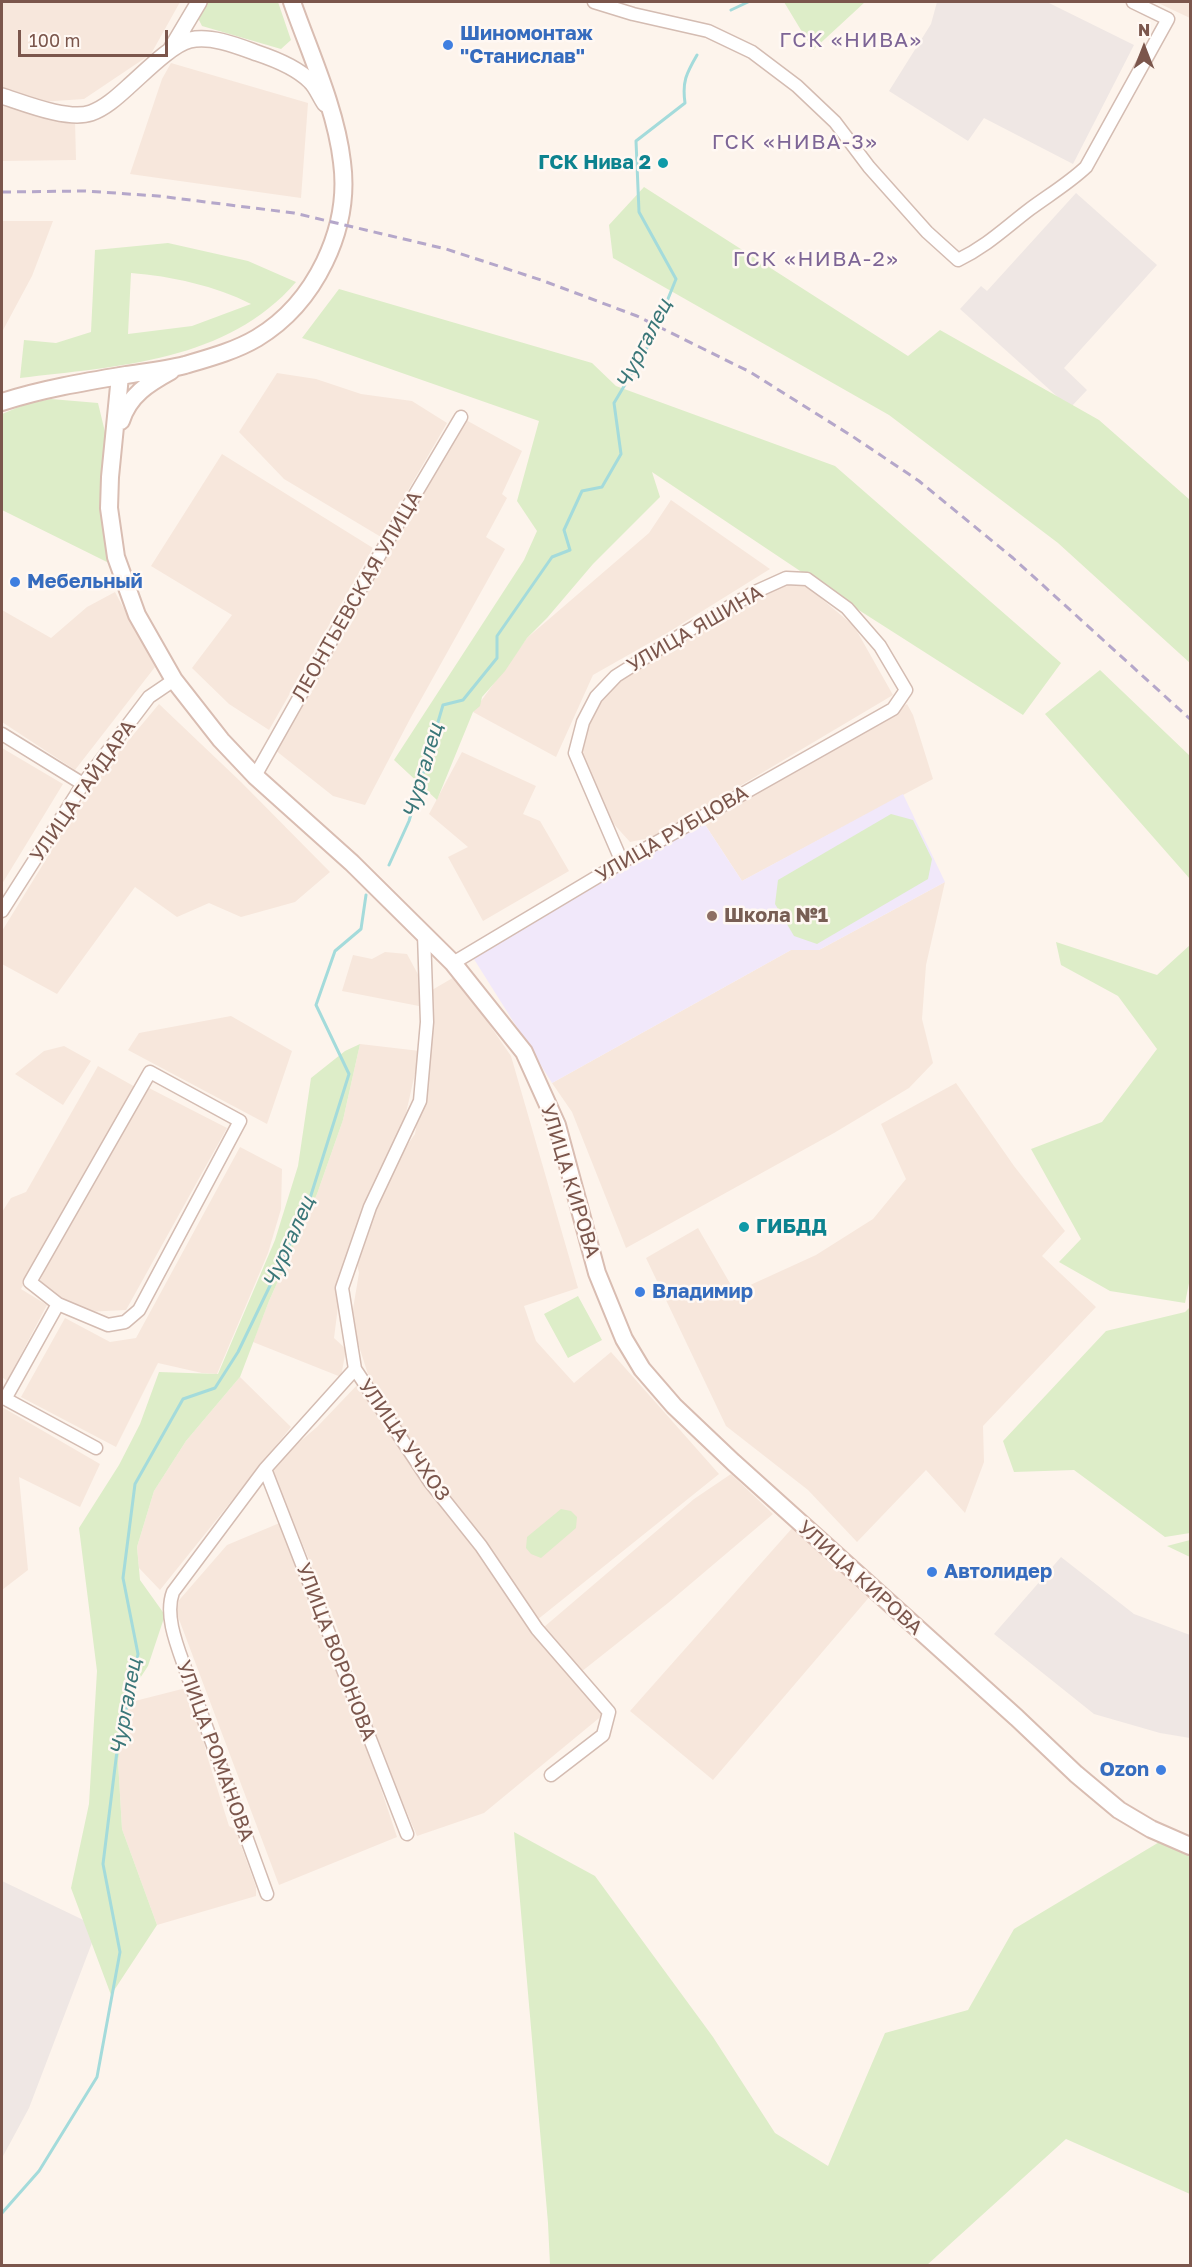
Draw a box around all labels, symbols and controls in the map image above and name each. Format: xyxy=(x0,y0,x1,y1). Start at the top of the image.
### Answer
scale bar xyxy=(21,18,171,56)
north arrow xyxy=(1114,18,1174,78)
text: N xyxy=(1138,20,1150,40)
place label: Шиномонтаж "Станислав" xyxy=(460,22,593,69)
district label: ГСК «НИВА» xyxy=(779,27,923,53)
text: 100 m xyxy=(29,29,80,51)
marker: Шиномонтаж "Станислав" xyxy=(441,38,455,52)
district label: ГСК «НИВА-3» xyxy=(712,129,878,155)
place label: ГСК Нива 2 xyxy=(538,151,651,175)
marker: ГСК Нива 2 xyxy=(656,156,670,170)
district label: ГСК «НИВА-2» xyxy=(733,246,899,272)
water label: Чургалец xyxy=(611,295,677,393)
street label: ЛЕОНТЬЕВСКАЯ УЛИЦА xyxy=(287,487,427,705)
place label: Мебельный xyxy=(27,570,143,594)
marker: Мебельный xyxy=(8,575,22,589)
street label: УЛИЦА ЯШИНА xyxy=(623,580,767,678)
street label: УЛИЦА ГАЙДАРА xyxy=(25,716,141,866)
water label: Чургалец xyxy=(397,721,449,821)
street label: УЛИЦА РУБЦОВА xyxy=(592,781,752,887)
place label: Школа №1 xyxy=(724,904,828,928)
marker: Школа №1 xyxy=(705,909,719,923)
street label: УЛИЦА КИРОВА xyxy=(535,1101,605,1261)
water label: Чургалец xyxy=(258,1192,320,1292)
place label: ГИБДД xyxy=(756,1215,827,1239)
marker: ГИБДД xyxy=(737,1220,751,1234)
place label: Владимир xyxy=(652,1280,753,1304)
marker: Владимир xyxy=(633,1285,647,1299)
street label: УЛИЦА УЧХОЗ xyxy=(353,1374,455,1506)
street label: УЛИЦА КИРОВА xyxy=(793,1516,927,1640)
street label: УЛИЦА ВОРОНОВА xyxy=(291,1560,381,1744)
place label: Автолидер xyxy=(944,1560,1052,1584)
marker: Автолидер xyxy=(925,1565,939,1579)
water label: Чургалец xyxy=(105,1657,147,1757)
street label: УЛИЦА РОМАНОВА xyxy=(171,1657,259,1845)
place label: Ozon xyxy=(1100,1758,1149,1782)
marker: Ozon xyxy=(1154,1763,1168,1777)

